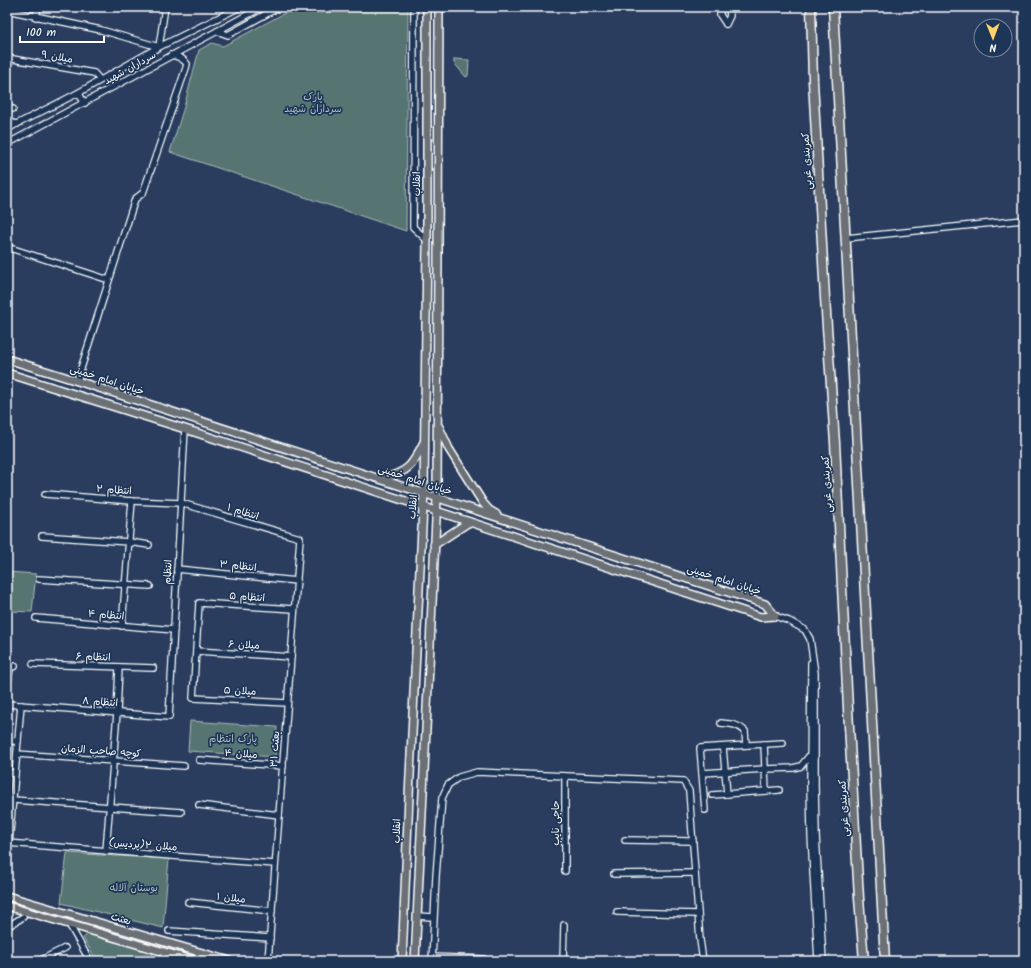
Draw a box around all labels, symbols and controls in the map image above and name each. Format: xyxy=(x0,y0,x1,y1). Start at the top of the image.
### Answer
scale bar xyxy=(20,18,104,44)
north arrow xyxy=(973,18,1013,58)
text: 100 m xyxy=(26,23,57,42)
text: N xyxy=(989,38,997,56)
street label: میلان ۹ xyxy=(40,46,74,68)
street label: سرداران شهید xyxy=(101,47,159,89)
park label: پارک سرداران شهید xyxy=(284,89,342,117)
street label: کمربندی غربی xyxy=(798,132,816,190)
street label: انقلاب xyxy=(409,172,425,196)
street label: خیابان امام خمینی xyxy=(68,360,146,400)
street label: کمربندی غربی xyxy=(818,455,836,513)
street label: خیابان امام خمینی xyxy=(376,460,454,500)
street label: انتظام ۲ xyxy=(96,481,132,499)
street label: انقلاب xyxy=(404,494,422,520)
street label: انتظام ۱ xyxy=(225,500,261,524)
street label: انتظام ۳ xyxy=(219,556,257,576)
street label: انتظام xyxy=(159,559,177,585)
street label: خیابان امام خمینی xyxy=(685,560,763,600)
street label: انتظام ۵ xyxy=(229,588,265,606)
street label: انتظام ۴ xyxy=(87,605,125,625)
street label: میلان ۶ xyxy=(228,636,260,654)
street label: انتظام ۶ xyxy=(75,648,111,666)
street label: میلان ۵ xyxy=(223,682,257,700)
street label: انتظام ۸ xyxy=(82,693,118,711)
street label: بعثت ۳۱ xyxy=(266,730,284,768)
park label: پارک انتظام xyxy=(209,731,257,747)
street label: کوچه صاحب الزمان xyxy=(61,740,141,762)
street label: میلان ۴ xyxy=(224,745,258,763)
street label: کمربندی غربی xyxy=(835,779,853,837)
street label: حاجی نایب xyxy=(548,800,564,846)
street label: انقلاب xyxy=(389,818,405,844)
street label: میلان ۲(پردیس) xyxy=(108,835,178,855)
park label: بوستان آلاله xyxy=(110,880,158,896)
street label: میلان ۱ xyxy=(216,889,247,908)
street label: بعثت xyxy=(109,908,133,930)

